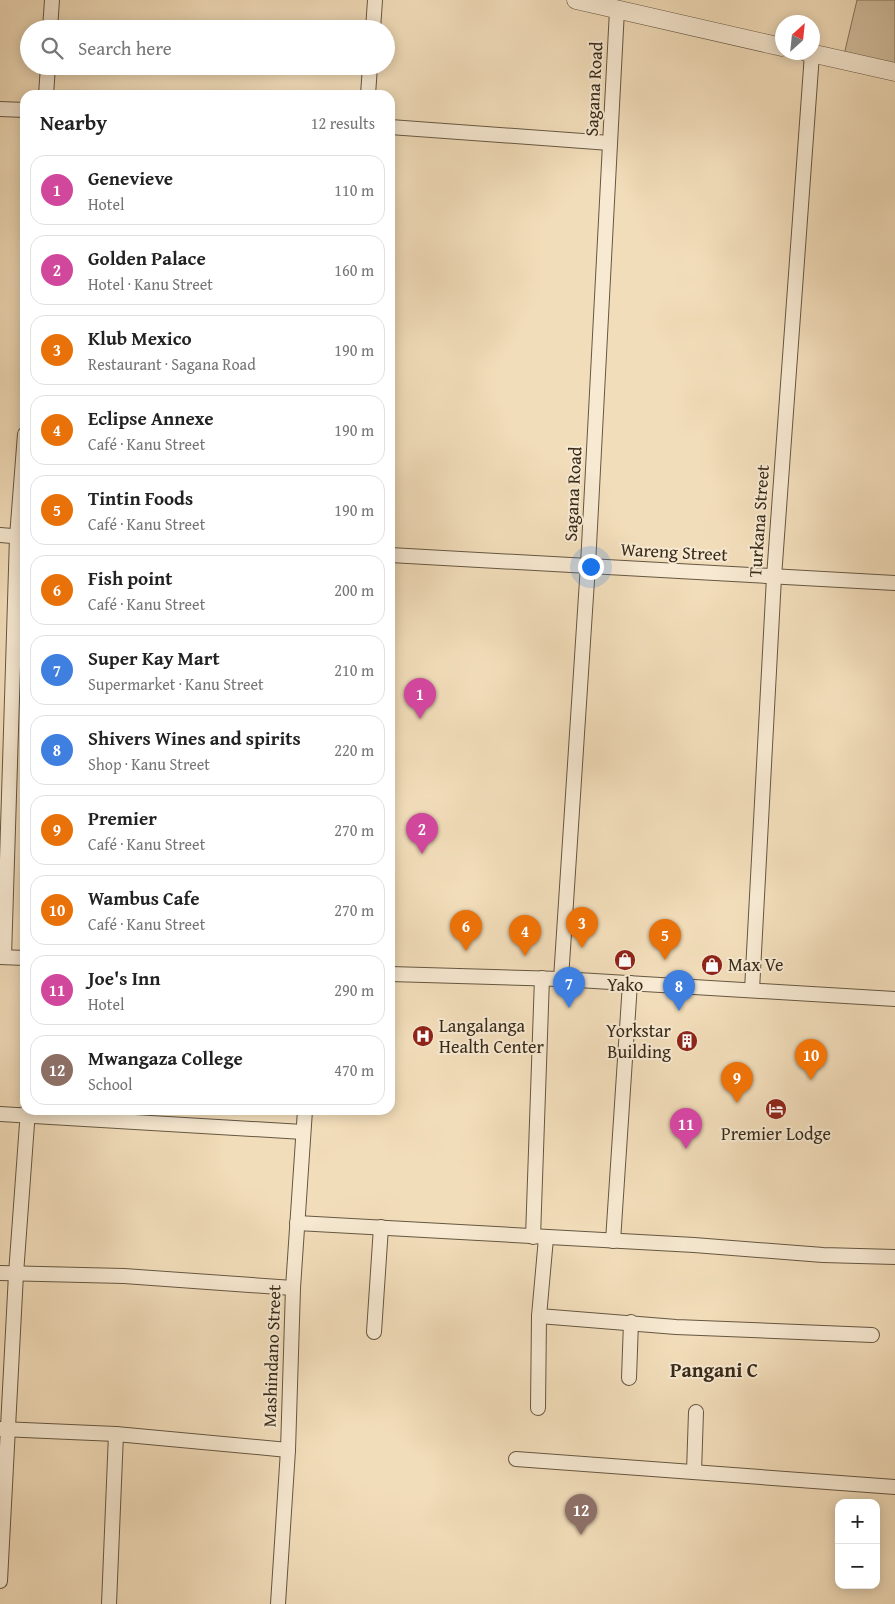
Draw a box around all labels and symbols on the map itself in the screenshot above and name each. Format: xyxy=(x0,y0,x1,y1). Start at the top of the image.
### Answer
north arrow xyxy=(775,15,820,60)
street label: Sagana Road xyxy=(578,40,609,137)
street label: Sagana Road xyxy=(557,445,588,542)
street label: Turkana Street xyxy=(741,463,776,578)
street label: Wareng Street xyxy=(620,535,729,568)
your location xyxy=(578,554,604,580)
pin: 1 xyxy=(404,678,436,719)
pin: 2 xyxy=(406,813,438,854)
pin: 3 xyxy=(566,907,598,948)
pin: 6 xyxy=(450,910,482,951)
pin: 4 xyxy=(509,915,541,956)
pin: 5 xyxy=(649,919,681,960)
shop icon: Yako xyxy=(613,948,637,972)
place label: Max Ve xyxy=(728,951,784,978)
shop icon: Max Ve xyxy=(700,953,724,977)
pin: 7 xyxy=(553,967,585,1008)
pin: 8 xyxy=(663,970,695,1011)
place label: Yako xyxy=(607,971,643,998)
place label: Langalanga Health Center xyxy=(439,1012,545,1060)
place label: Yorkstar Building xyxy=(606,1017,672,1065)
hospital icon: Langalanga Health Center xyxy=(411,1024,435,1048)
building icon: Yorkstar Building xyxy=(675,1029,699,1053)
pin: 10 xyxy=(795,1039,827,1080)
pin: 9 xyxy=(721,1062,753,1103)
hotel icon: Premier Lodge xyxy=(764,1097,788,1121)
pin: 11 xyxy=(670,1108,702,1149)
place label: Premier Lodge xyxy=(721,1120,831,1147)
street label: Mashindano Street xyxy=(256,1284,288,1428)
district label: Pangani C xyxy=(670,1355,758,1384)
pin: 12 xyxy=(565,1494,597,1535)

